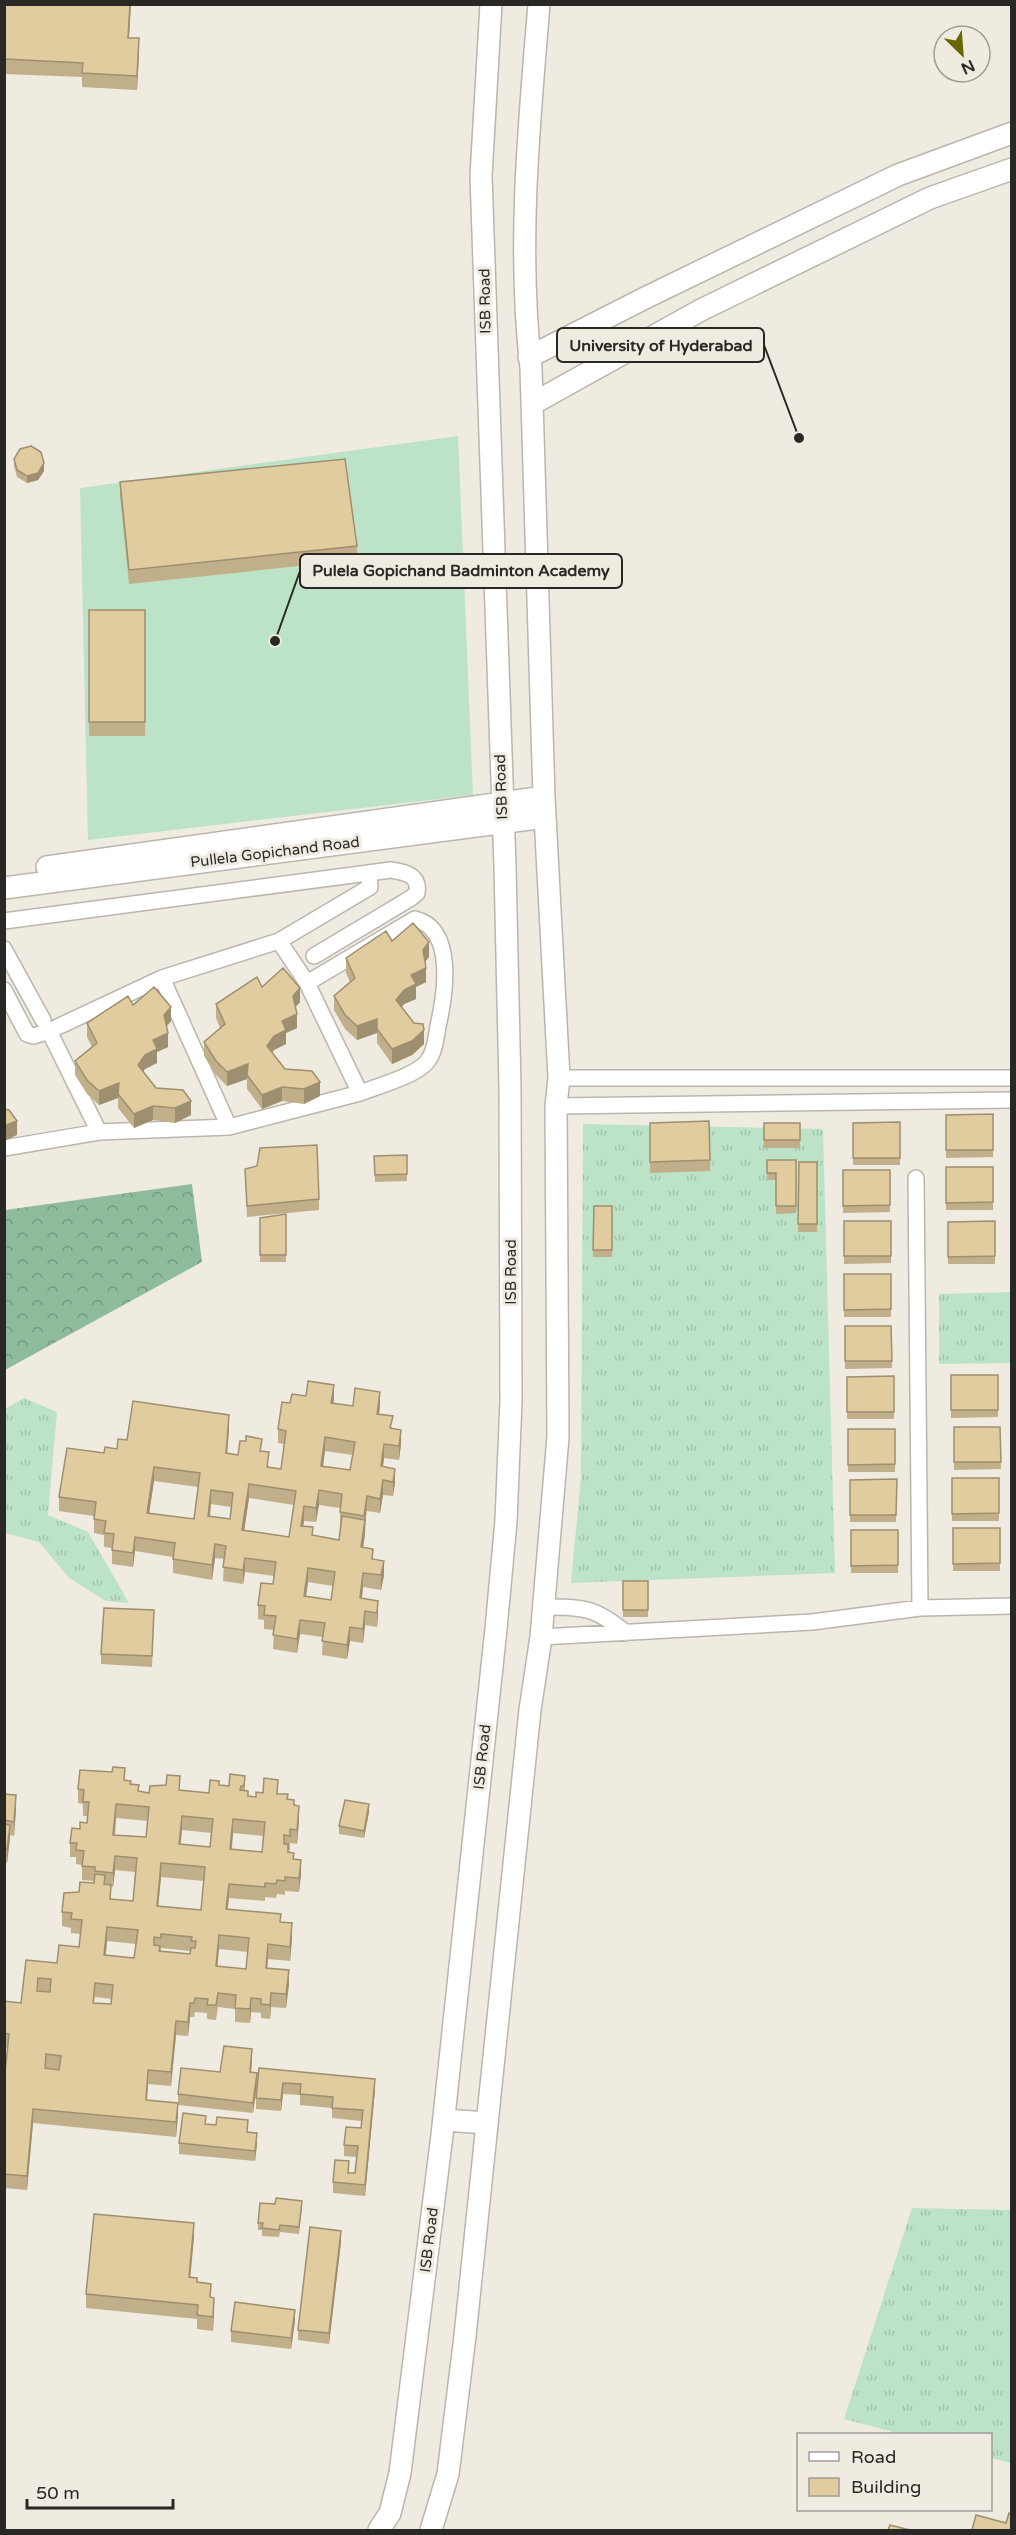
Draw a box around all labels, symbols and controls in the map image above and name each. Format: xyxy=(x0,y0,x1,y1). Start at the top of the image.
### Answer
north arrow xyxy=(932,24,992,84)
text: N xyxy=(958,55,978,78)
street label: ISB Road xyxy=(475,268,495,334)
callout: University of Hyderabad xyxy=(557,328,764,362)
text: University of Hyderabad xyxy=(569,336,753,356)
callout: Pulela Gopichand Badminton Academy xyxy=(300,554,622,588)
text: Pulela Gopichand Badminton Academy xyxy=(312,561,610,581)
street label: ISB Road xyxy=(491,754,511,820)
street label: Pullela Gopichand Road xyxy=(189,833,361,871)
street label: ISB Road xyxy=(502,1239,520,1305)
street label: ISB Road xyxy=(470,1723,494,1791)
street label: ISB Road xyxy=(416,2206,442,2274)
legend xyxy=(797,2433,992,2511)
text: Road xyxy=(851,2446,896,2468)
scale bar xyxy=(27,2472,172,2510)
text: Building xyxy=(851,2476,921,2498)
text: 50 m xyxy=(36,2482,80,2504)

